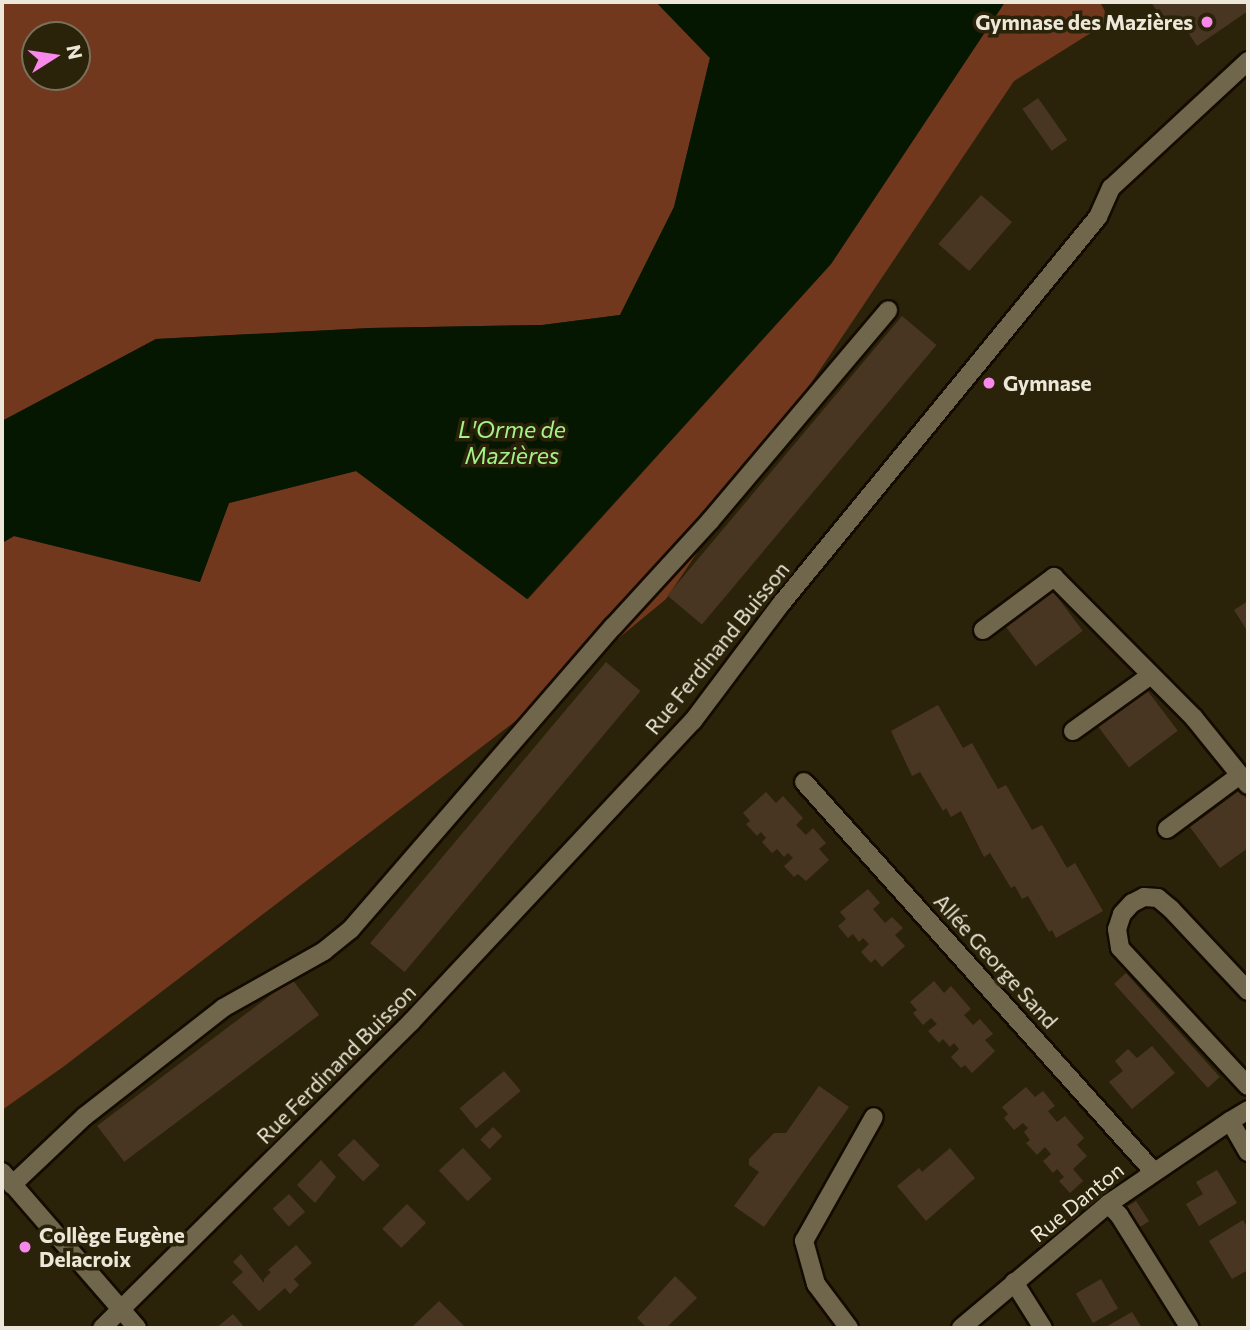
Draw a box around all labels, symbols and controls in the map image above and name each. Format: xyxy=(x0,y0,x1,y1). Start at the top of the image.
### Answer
place label: Gymnase des Mazières xyxy=(975,9,1193,35)
marker: Gymnase des Mazières xyxy=(1199,14,1215,30)
north arrow xyxy=(21,21,91,91)
text: N xyxy=(62,43,88,61)
place label: Gymnase xyxy=(1003,370,1092,396)
marker: Gymnase xyxy=(981,375,997,391)
water label: L'Orme de Mazières xyxy=(458,415,566,469)
street label: Rue Ferdinand Buisson xyxy=(640,557,794,739)
street label: Allée George Sand xyxy=(929,888,1063,1034)
street label: Rue Ferdinand Buisson xyxy=(251,979,421,1149)
street label: Rue Danton xyxy=(1025,1157,1129,1247)
place label: Collège Eugène Delacroix xyxy=(39,1222,185,1272)
marker: Collège Eugène Delacroix xyxy=(17,1239,33,1255)

